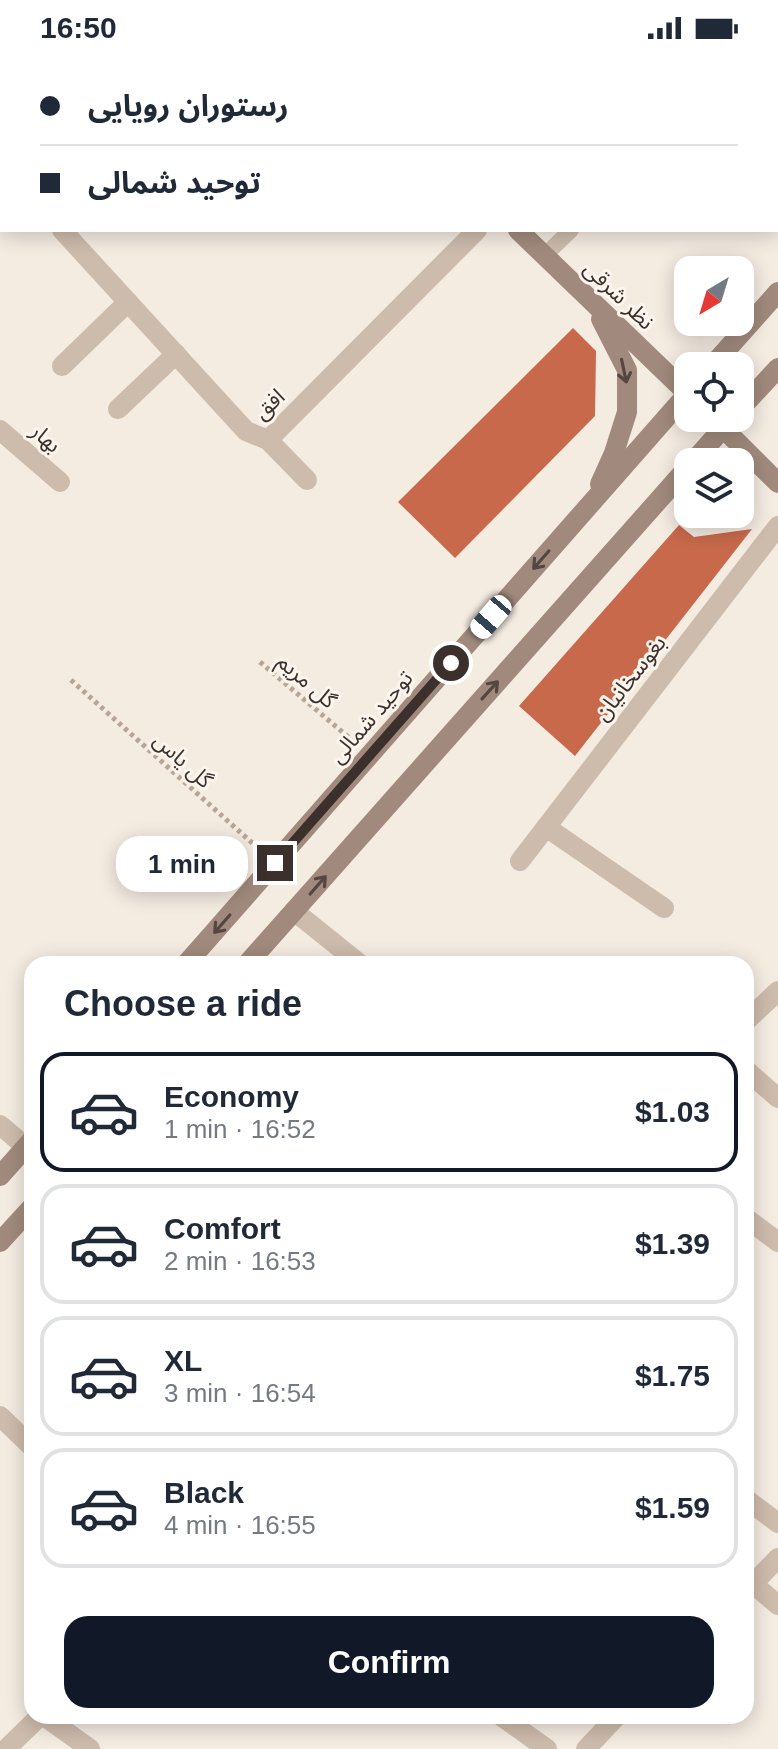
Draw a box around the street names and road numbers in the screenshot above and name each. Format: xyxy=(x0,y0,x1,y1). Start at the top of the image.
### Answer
street label: نظر شرقی xyxy=(579,256,659,334)
street label: افق xyxy=(248,384,290,425)
street label: بهار xyxy=(24,418,66,459)
street label: بغوسخانیان xyxy=(589,630,671,726)
street label: گل مریم xyxy=(270,649,342,717)
street label: توحید شمالی xyxy=(324,666,418,768)
street label: گل یاس xyxy=(148,727,218,794)

